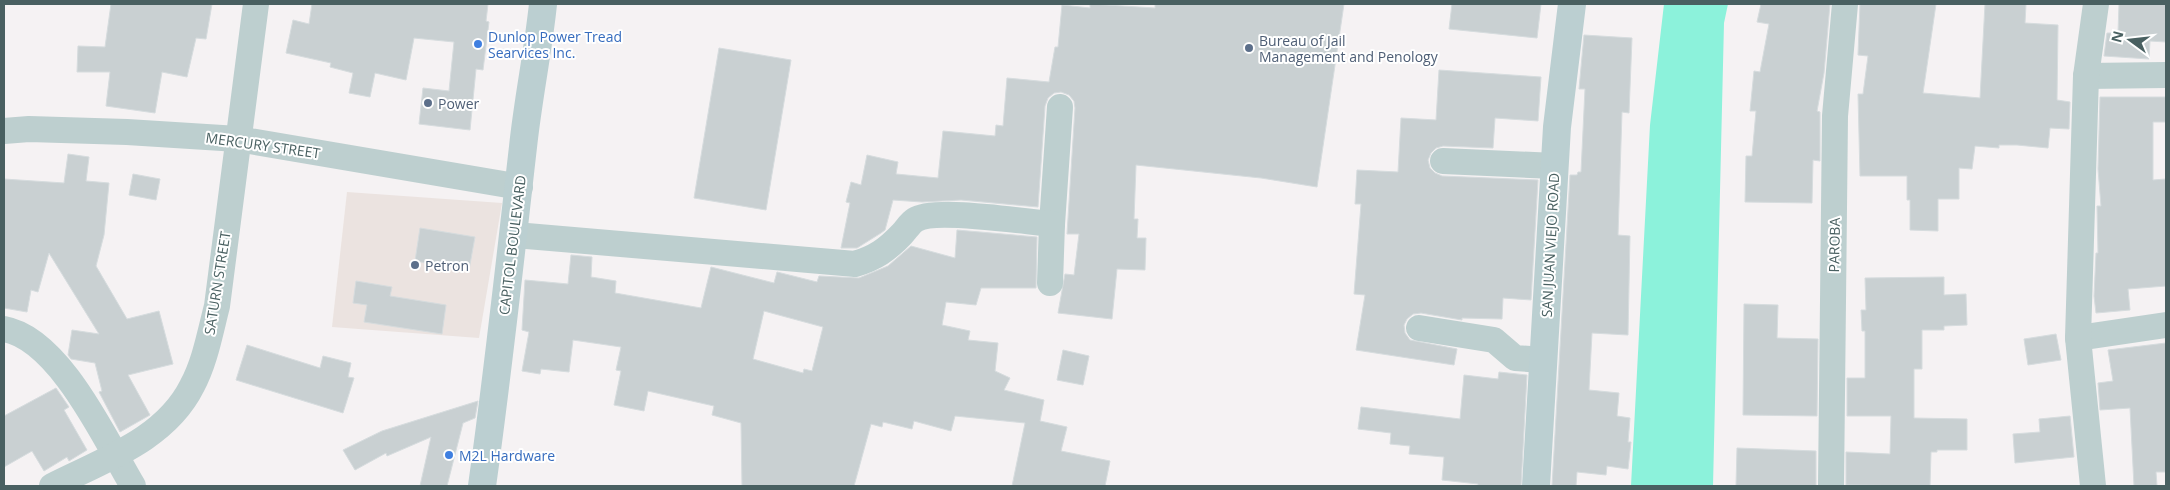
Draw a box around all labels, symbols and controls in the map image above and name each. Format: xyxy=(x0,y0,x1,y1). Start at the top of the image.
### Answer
north arrow xyxy=(2105,15,2155,65)
place label: Dunlop Power Tread Searvices Inc. xyxy=(488,27,622,62)
text: N xyxy=(2106,29,2128,44)
place label: Bureau of Jail Management and Penology xyxy=(1259,31,1439,66)
marker: Dunlop Power Tread Searvices Inc. xyxy=(472,38,484,50)
marker: Bureau of Jail Management and Penology xyxy=(1243,42,1255,54)
place label: Power xyxy=(438,94,480,113)
marker: Power xyxy=(422,97,434,109)
street label: MERCURY STREET xyxy=(205,128,322,162)
street label: SAN JUAN VIEJO ROAD xyxy=(1537,172,1563,318)
street label: CAPITOL BOULEVARD xyxy=(494,174,530,316)
street label: PAROBA xyxy=(1824,217,1844,273)
street label: SATURN STREET xyxy=(199,230,235,336)
place label: Petron xyxy=(425,256,469,275)
marker: Petron xyxy=(409,259,421,271)
place label: M2L Hardware xyxy=(459,446,555,465)
marker: M2L Hardware xyxy=(443,449,455,461)

